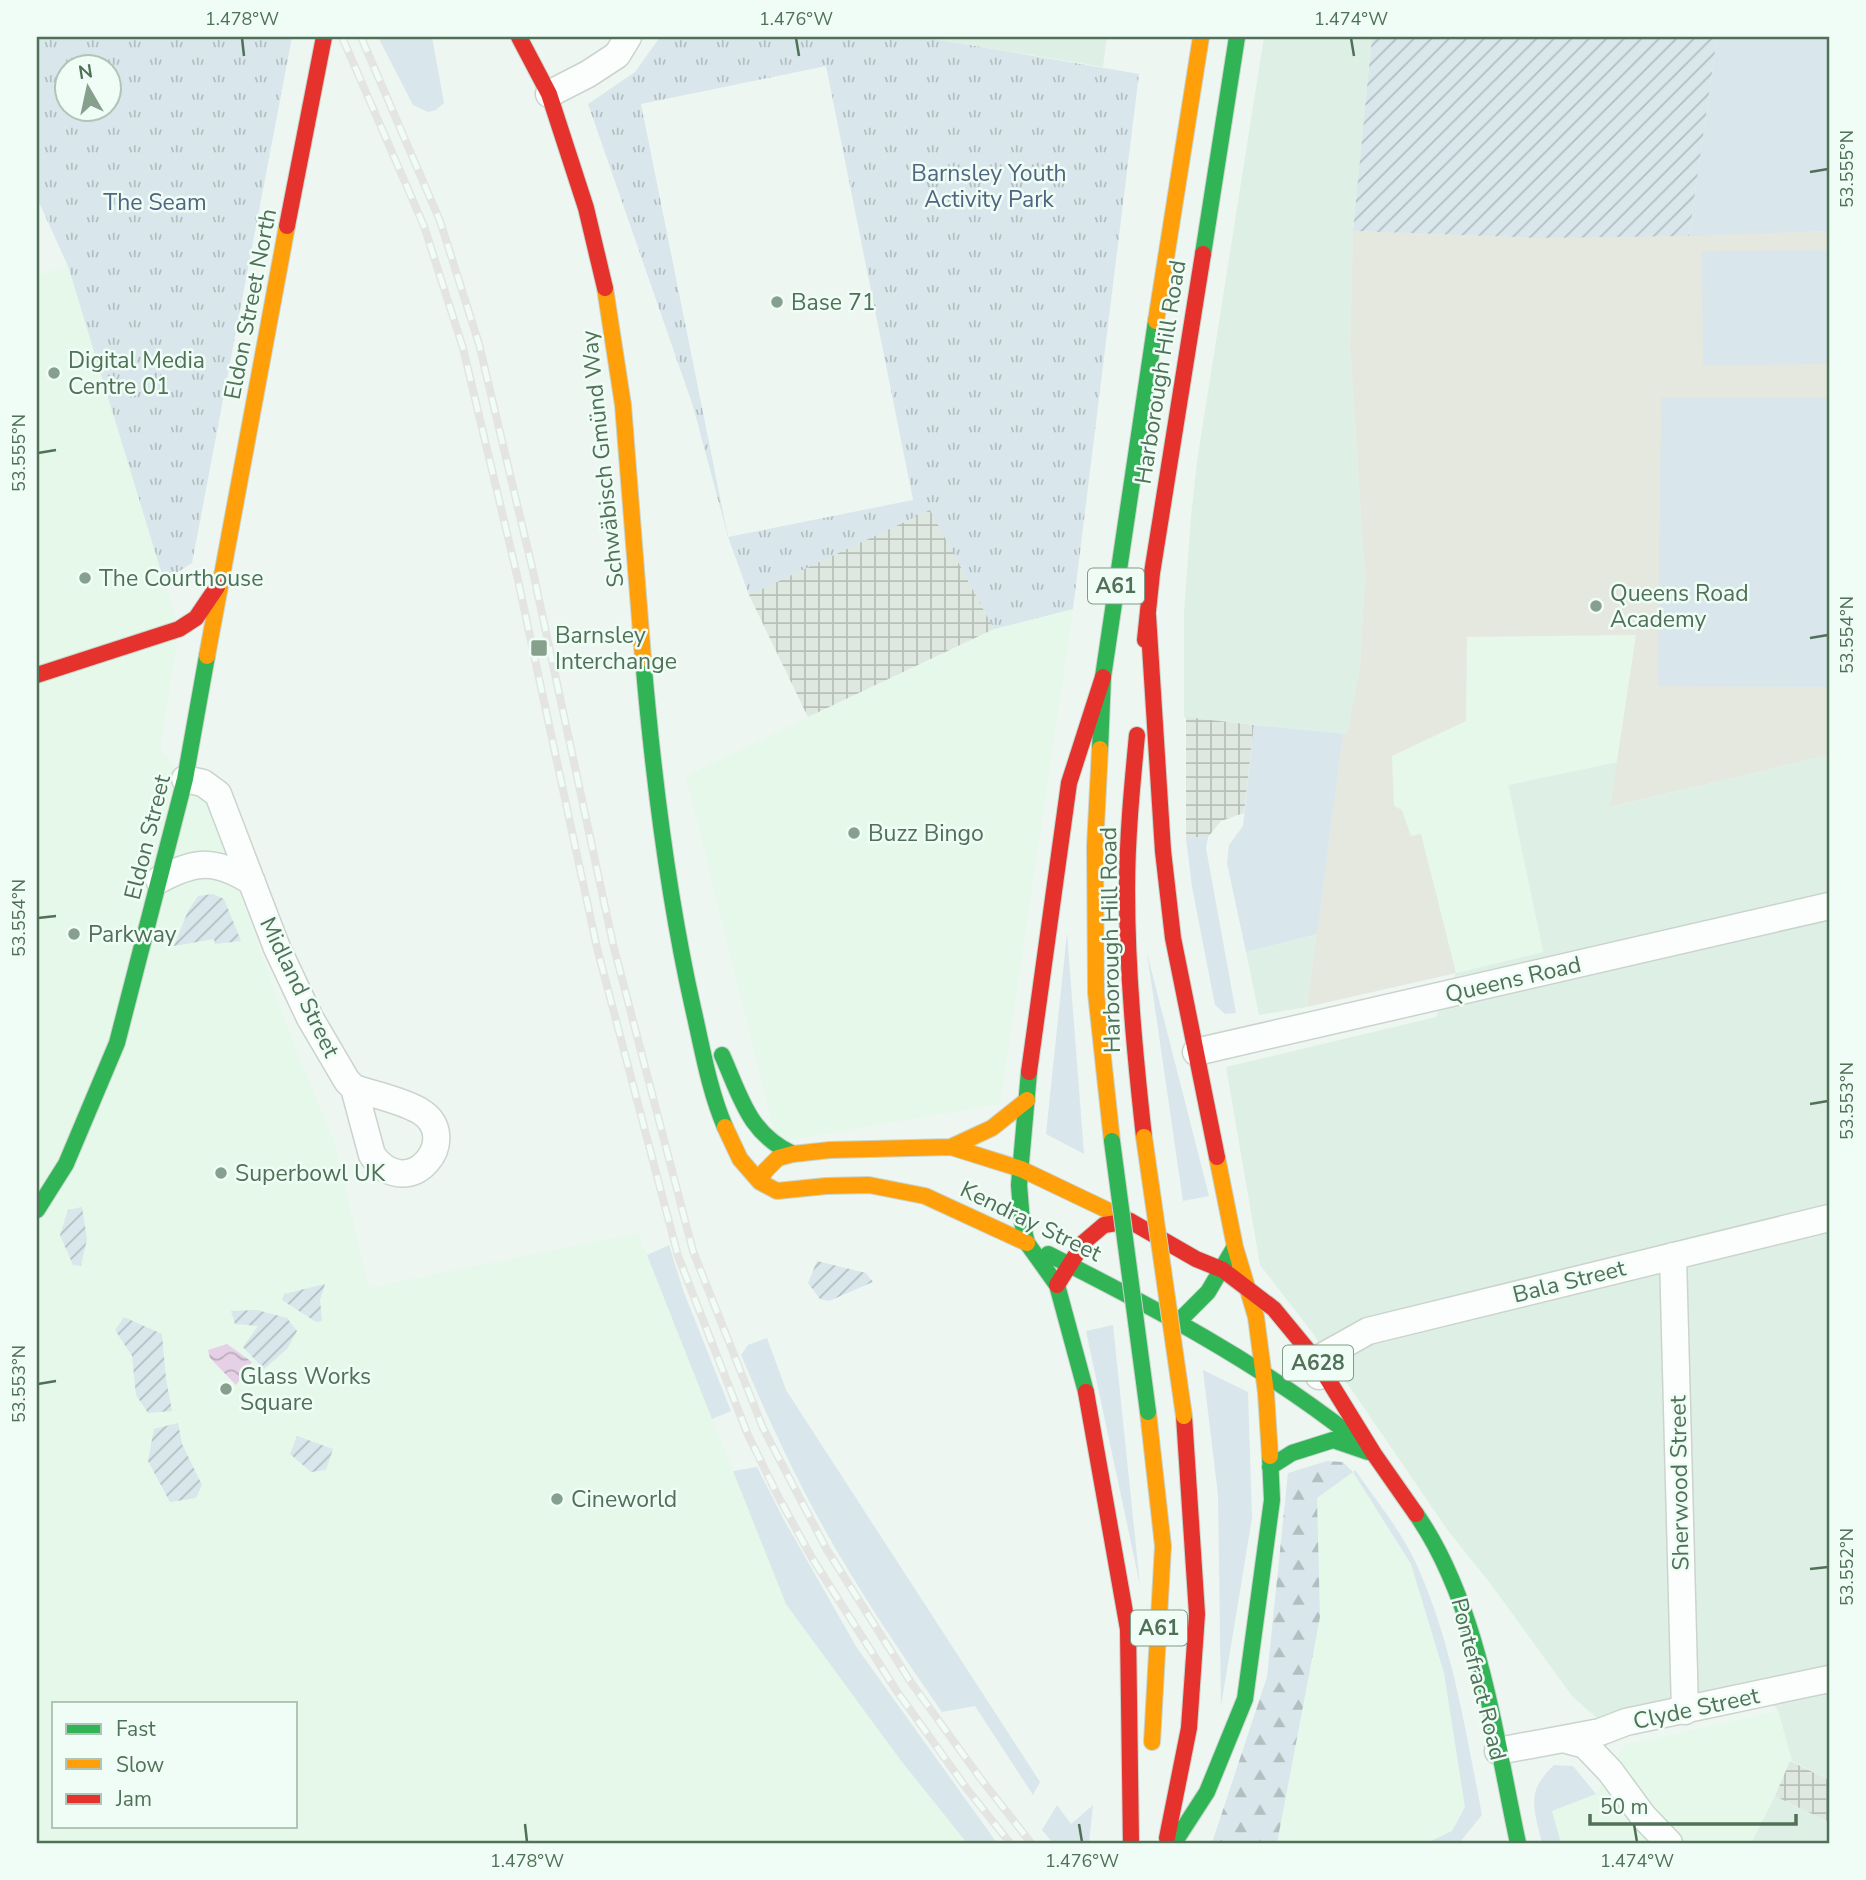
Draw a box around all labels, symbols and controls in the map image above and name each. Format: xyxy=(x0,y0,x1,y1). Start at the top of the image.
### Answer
text: 1.478°W xyxy=(205,7,279,31)
text: 1.476°W xyxy=(759,7,833,31)
text: 1.474°W xyxy=(1314,7,1388,31)
north arrow xyxy=(52,52,122,122)
text: N xyxy=(76,58,95,86)
text: 53.555°N xyxy=(1835,130,1859,208)
park label: Barnsley Youth Activity Park xyxy=(911,158,1067,215)
park label: The Seam xyxy=(103,187,207,218)
street label: Eldon Street North xyxy=(217,206,284,402)
street label: Harborough Hill Road xyxy=(1127,258,1193,486)
place label: Base 71 xyxy=(791,287,876,318)
marker: Base 71 xyxy=(769,294,785,310)
street label: Schwäbisch Gmünd Way xyxy=(574,329,631,589)
place label: Digital Media Centre 01 xyxy=(68,345,205,402)
marker: Digital Media Centre 01 xyxy=(46,365,62,381)
text: 53.555°N xyxy=(7,414,31,492)
place label: The Courthouse xyxy=(99,563,263,594)
road number: A61 xyxy=(1088,568,1144,604)
marker: The Courthouse xyxy=(77,570,93,586)
place label: Queens Road Academy xyxy=(1610,578,1749,635)
text: 53.554°N xyxy=(1835,596,1859,674)
marker: Queens Road Academy xyxy=(1588,598,1604,614)
place label: Barnsley Interchange xyxy=(555,620,677,677)
marker: Barnsley Interchange xyxy=(529,638,549,658)
street label: Eldon Street xyxy=(117,770,178,903)
place label: Buzz Bingo xyxy=(868,818,984,849)
marker: Buzz Bingo xyxy=(846,825,862,841)
street label: Harborough Hill Road xyxy=(1093,827,1128,1053)
text: 53.554°N xyxy=(7,879,31,957)
street label: Midland Street xyxy=(252,912,347,1063)
place label: Parkway xyxy=(88,919,177,950)
marker: Parkway xyxy=(66,926,82,942)
street label: Queens Road xyxy=(1442,949,1584,1010)
text: 53.553°N xyxy=(1835,1062,1859,1140)
place label: Superbowl UK xyxy=(235,1158,386,1189)
marker: Superbowl UK xyxy=(213,1165,229,1181)
street label: Kendray Street xyxy=(955,1174,1107,1269)
street label: Bala Street xyxy=(1509,1252,1630,1310)
text: 53.553°N xyxy=(7,1345,31,1423)
road number: A628 xyxy=(1283,1346,1353,1380)
place label: Glass Works Square xyxy=(240,1361,371,1418)
marker: Glass Works Square xyxy=(218,1381,234,1397)
street label: Sherwood Street xyxy=(1662,1394,1697,1571)
place label: Cineworld xyxy=(571,1484,677,1515)
marker: Cineworld xyxy=(549,1491,565,1507)
text: 53.552°N xyxy=(1835,1528,1859,1606)
street label: Pontefract Road xyxy=(1443,1595,1514,1763)
road number: A61 xyxy=(1131,1610,1187,1646)
street label: Clyde Street xyxy=(1630,1680,1763,1737)
legend xyxy=(52,1702,298,1828)
text: Fast xyxy=(116,1715,156,1743)
text: Slow xyxy=(116,1751,165,1779)
scale bar xyxy=(1590,1782,1796,1826)
text: Jam xyxy=(115,1785,152,1813)
text: 50 m xyxy=(1600,1793,1649,1821)
text: 1.478°W xyxy=(490,1849,564,1873)
text: 1.476°W xyxy=(1045,1849,1119,1873)
text: 1.474°W xyxy=(1600,1849,1674,1873)

